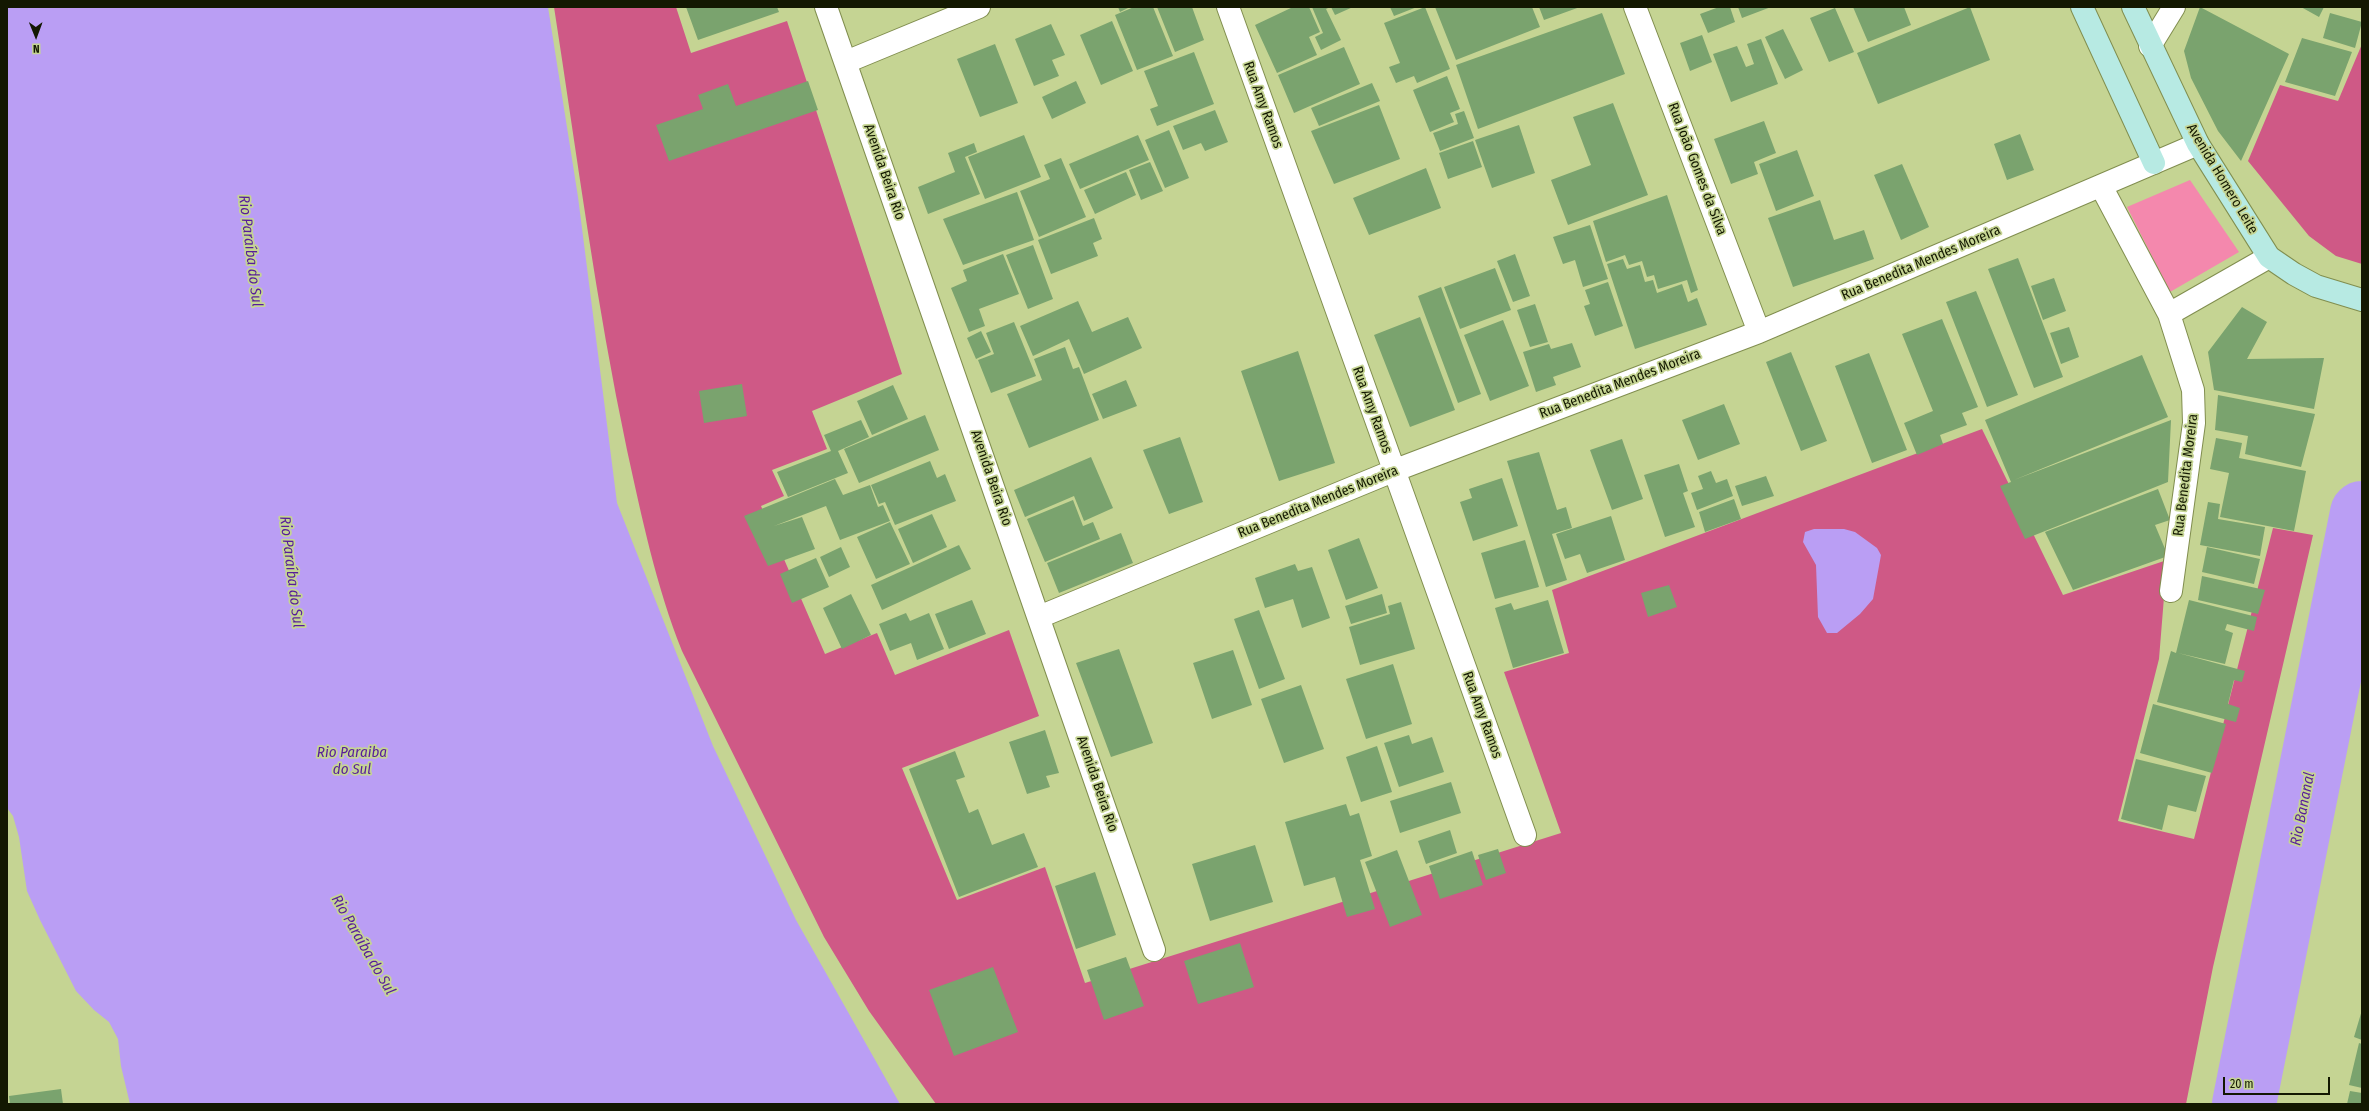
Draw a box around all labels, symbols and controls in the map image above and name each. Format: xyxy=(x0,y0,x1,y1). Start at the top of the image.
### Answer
north arrow xyxy=(16,16,56,56)
text: N xyxy=(33,42,40,55)
street label: Rua Amy Ramos xyxy=(1240,59,1286,151)
street label: Rua João Gomes da Silva xyxy=(1664,100,1730,238)
street label: Avenida Homero Leite xyxy=(2183,121,2261,237)
street label: Avenida Beira Rio xyxy=(860,122,908,222)
water label: Rio Paraíba do Sul xyxy=(234,194,266,308)
street label: Rua Benedita Mendes Moreira xyxy=(1839,222,2003,304)
street label: Rua Benedita Mendes Moreira xyxy=(1537,345,1703,423)
street label: Rua Amy Ramos xyxy=(1349,364,1395,456)
street label: Rua Benedita Moreira xyxy=(2170,413,2202,537)
street label: Avenida Beira Rio xyxy=(967,428,1015,528)
street label: Rua Benedita Mendes Moreira xyxy=(1236,462,1400,542)
water label: Rio Paraíba do Sul xyxy=(275,515,307,629)
street label: Rua Amy Ramos xyxy=(1459,669,1505,761)
street label: Avenida Beira Rio xyxy=(1073,734,1121,834)
water label: Rio Paraiba do Sul xyxy=(317,744,387,779)
water label: Rio Bananal xyxy=(2287,771,2319,847)
water label: Rio Paraíba do Sul xyxy=(327,892,399,998)
scale bar xyxy=(2225,1069,2332,1095)
text: 20 m xyxy=(2230,1077,2254,1091)

